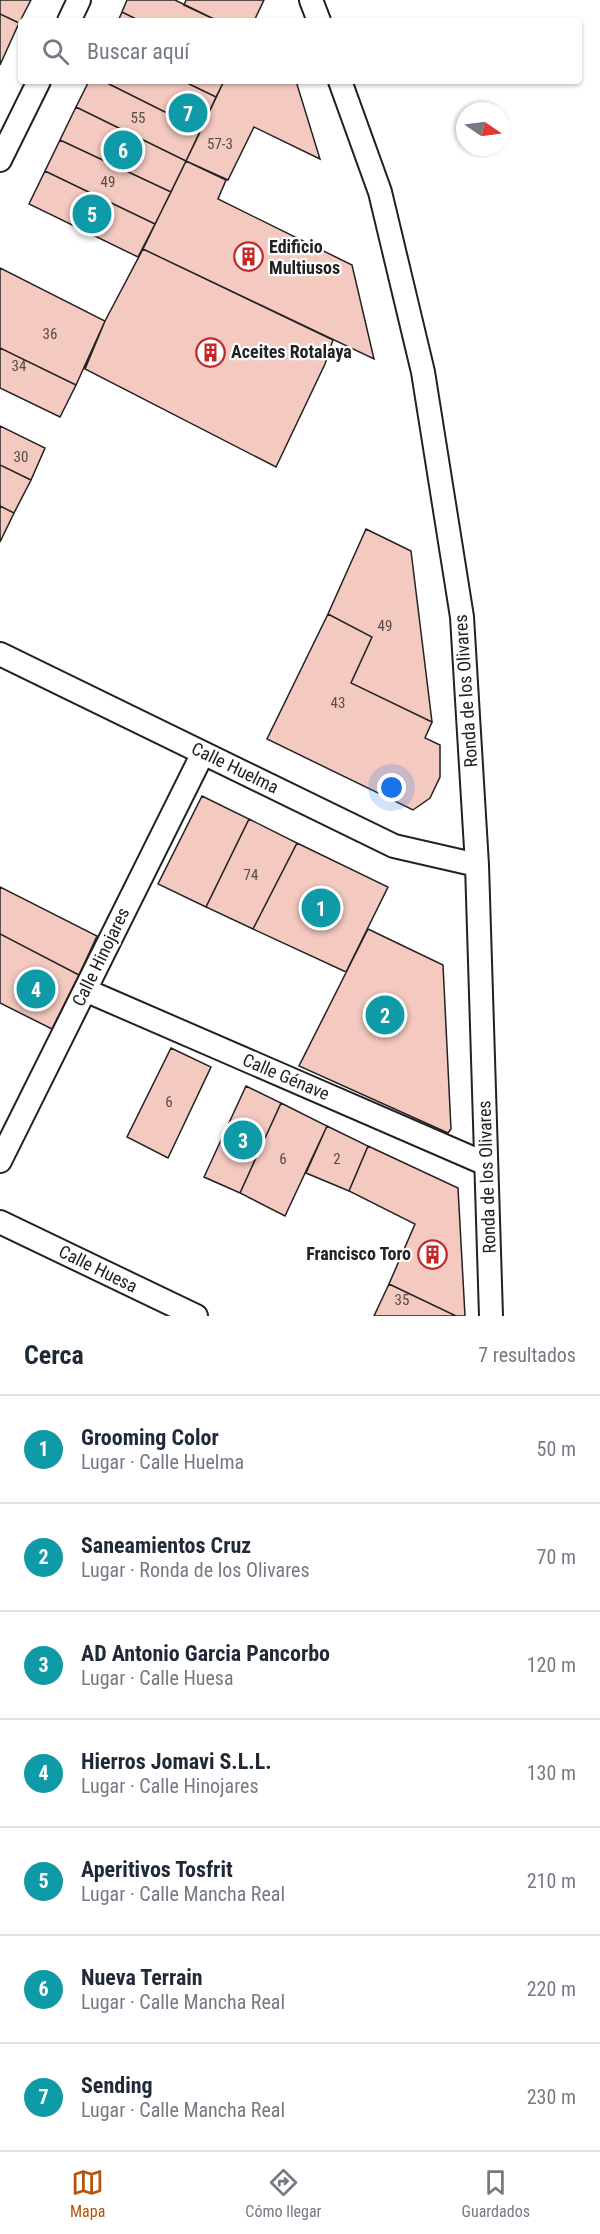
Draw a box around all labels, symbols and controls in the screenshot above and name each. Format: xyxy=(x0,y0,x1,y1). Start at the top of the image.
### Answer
search box xyxy=(18,18,582,84)
icon: search xyxy=(39,35,72,68)
text: Buscar aquí xyxy=(87,39,190,64)
pin: 7 xyxy=(168,90,207,136)
north arrow xyxy=(456,102,510,156)
house number: 55 xyxy=(131,109,145,127)
pin: 6 xyxy=(104,128,142,172)
house number: 57-3 xyxy=(207,135,233,153)
house number: 49 xyxy=(101,173,115,191)
pin: 5 xyxy=(72,192,112,236)
place label: Edificio Multiusos xyxy=(269,236,340,278)
building icon: Edificio Multiusos xyxy=(232,241,264,273)
house number: 36 xyxy=(43,325,57,343)
building icon: Aceites Rotalaya xyxy=(194,336,226,368)
place label: Aceites Rotalaya xyxy=(231,341,352,362)
house number: 34 xyxy=(12,357,26,375)
house number: 30 xyxy=(14,448,28,466)
street label: Ronda de los Olivares xyxy=(450,614,481,768)
house number: 49 xyxy=(378,617,392,635)
house number: 43 xyxy=(331,694,345,712)
street label: Calle Huelma xyxy=(188,737,282,798)
your location xyxy=(377,773,406,802)
house number: 74 xyxy=(244,866,258,884)
pin: 1 xyxy=(302,886,340,930)
street label: Calle Hinojares xyxy=(68,904,134,1010)
pin: 4 xyxy=(16,966,56,1012)
pin: 2 xyxy=(366,992,404,1038)
street label: Calle Génave xyxy=(240,1049,333,1104)
house number: 6 xyxy=(165,1093,173,1111)
street label: Ronda de los Olivares xyxy=(473,1100,500,1254)
pin: 3 xyxy=(224,1118,262,1162)
house number: 6 xyxy=(279,1150,287,1168)
house number: 2 xyxy=(333,1150,341,1168)
building icon: Francisco Toro xyxy=(416,1238,448,1270)
street label: Calle Huesa xyxy=(56,1241,141,1297)
place label: Francisco Toro xyxy=(306,1243,411,1264)
house number: 35 xyxy=(395,1291,409,1309)
text: Cerca xyxy=(24,1340,84,1370)
text: 7 resultados xyxy=(478,1343,576,1367)
text: Grooming Color xyxy=(81,1425,219,1450)
text: 1 xyxy=(38,1437,49,1461)
text: 50 m xyxy=(537,1437,576,1461)
text: Lugar · Calle Huelma xyxy=(81,1450,244,1474)
text: Saneamientos Cruz xyxy=(81,1533,251,1558)
text: 2 xyxy=(38,1545,49,1569)
text: 70 m xyxy=(537,1545,576,1569)
text: Lugar · Ronda de los Olivares xyxy=(81,1558,310,1582)
text: AD Antonio Garcia Pancorbo xyxy=(81,1641,330,1666)
text: 3 xyxy=(38,1653,49,1677)
text: 120 m xyxy=(527,1653,576,1677)
text: Lugar · Calle Huesa xyxy=(81,1666,234,1690)
text: Hierros Jomavi S.L.L. xyxy=(81,1749,272,1774)
text: 4 xyxy=(38,1761,49,1785)
text: 130 m xyxy=(527,1761,576,1785)
text: Lugar · Calle Hinojares xyxy=(81,1774,259,1798)
text: Aperitivos Tosfrit xyxy=(81,1857,233,1882)
text: 5 xyxy=(38,1869,49,1893)
text: 210 m xyxy=(527,1869,576,1893)
text: Lugar · Calle Mancha Real xyxy=(81,1882,285,1906)
text: Nueva Terrain xyxy=(81,1965,203,1990)
text: 6 xyxy=(38,1977,49,2001)
text: 220 m xyxy=(527,1977,576,2001)
text: Lugar · Calle Mancha Real xyxy=(81,1990,285,2014)
text: Sending xyxy=(81,2073,153,2098)
text: 7 xyxy=(38,2085,49,2109)
text: 230 m xyxy=(527,2085,576,2109)
text: Lugar · Calle Mancha Real xyxy=(81,2098,285,2122)
tab: Mapa xyxy=(70,2166,105,2221)
tab: Cómo llegar xyxy=(245,2166,321,2221)
tab: Guardados xyxy=(462,2166,530,2221)

